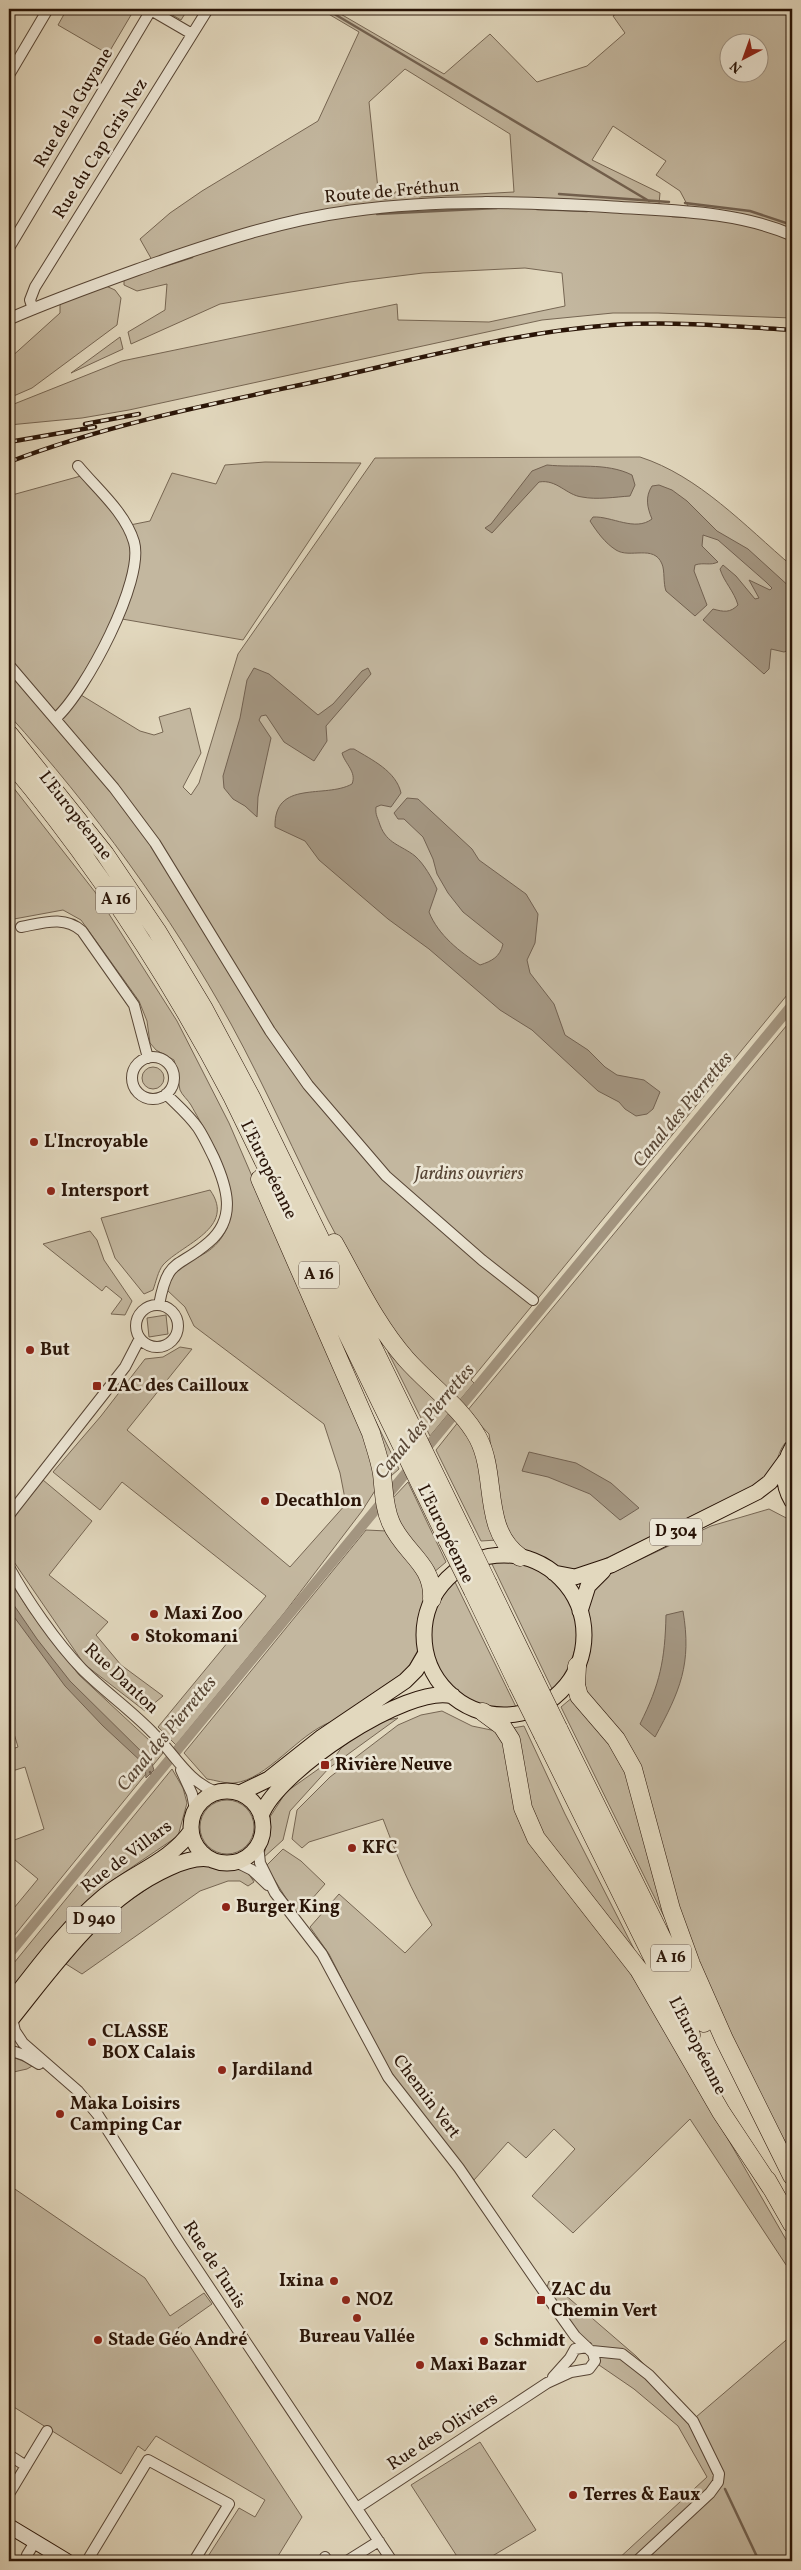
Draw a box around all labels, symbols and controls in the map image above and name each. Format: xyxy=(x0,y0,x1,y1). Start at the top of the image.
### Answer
north arrow xyxy=(718,32,768,82)
street label: Rue de la Guyane xyxy=(28,43,120,173)
text: N xyxy=(726,56,747,77)
street label: Rue du Cap Gris Nez xyxy=(48,74,154,224)
street label: Route de Fréthun xyxy=(323,174,461,210)
street label: L'Européenne xyxy=(32,766,118,866)
road number: A 16 xyxy=(96,886,136,914)
water label: Canal des Pierrettes xyxy=(627,1047,739,1173)
street label: L'Européenne xyxy=(233,1116,303,1224)
place label: L'Incroyable xyxy=(44,1130,148,1155)
marker: L'Incroyable xyxy=(28,1136,40,1148)
park label: Jardins ouvriers xyxy=(412,1162,524,1187)
place label: Intersport xyxy=(61,1179,149,1204)
marker: Intersport xyxy=(45,1185,57,1197)
road number: A 16 xyxy=(299,1262,339,1288)
place label: But xyxy=(40,1338,70,1363)
marker: But xyxy=(24,1344,36,1356)
water label: Canal des Pierrettes xyxy=(369,1359,481,1485)
place label: ZAC des Cailloux xyxy=(107,1374,249,1399)
marker: ZAC des Cailloux xyxy=(91,1380,103,1392)
street label: L'Européenne xyxy=(410,1480,480,1588)
place label: Decathlon xyxy=(275,1489,362,1514)
marker: Decathlon xyxy=(259,1495,271,1507)
road number: D 304 xyxy=(650,1518,702,1545)
place label: Maxi Zoo xyxy=(164,1602,243,1627)
marker: Maxi Zoo xyxy=(148,1608,160,1620)
place label: Stokomani xyxy=(145,1625,238,1650)
marker: Stokomani xyxy=(129,1631,141,1643)
street label: Rue Danton xyxy=(78,1638,164,1720)
water label: Canal des Pierrettes xyxy=(111,1671,223,1797)
place label: Rivière Neuve xyxy=(335,1753,452,1778)
marker: Rivière Neuve xyxy=(319,1759,331,1771)
street label: Rue de Villars xyxy=(76,1814,178,1900)
place label: KFC xyxy=(362,1836,397,1861)
marker: KFC xyxy=(346,1842,358,1854)
place label: Burger King xyxy=(236,1895,340,1920)
marker: Burger King xyxy=(220,1901,232,1913)
road number: D 940 xyxy=(66,1906,122,1934)
road number: A 16 xyxy=(651,1945,691,1972)
street label: L'Européenne xyxy=(662,1993,732,2099)
place label: CLASSE BOX Calais xyxy=(102,2020,196,2066)
marker: CLASSE BOX Calais xyxy=(86,2036,98,2048)
street label: Chemin Vert xyxy=(386,2050,466,2144)
place label: Jardiland xyxy=(231,2058,313,2083)
marker: Jardiland xyxy=(216,2064,228,2076)
place label: Maka Loisirs Camping Car xyxy=(70,2092,182,2138)
marker: Maka Loisirs Camping Car xyxy=(54,2108,66,2120)
street label: Rue de Tunis xyxy=(176,2216,252,2314)
place label: Ixina xyxy=(279,2269,324,2294)
marker: Ixina xyxy=(328,2275,340,2287)
place label: ZAC du Chemin Vert xyxy=(551,2278,657,2324)
place label: NOZ xyxy=(356,2288,394,2313)
marker: NOZ xyxy=(340,2294,352,2306)
marker: ZAC du Chemin Vert xyxy=(535,2294,547,2306)
marker: Bureau Vallée xyxy=(351,2312,363,2324)
place label: Bureau Vallée xyxy=(299,2325,415,2350)
place label: Stade Géo André xyxy=(108,2328,247,2353)
place label: Schmidt xyxy=(494,2329,565,2354)
marker: Stade Géo André xyxy=(92,2334,104,2346)
marker: Schmidt xyxy=(478,2335,490,2347)
place label: Maxi Bazar xyxy=(430,2353,527,2378)
marker: Maxi Bazar xyxy=(414,2359,426,2371)
street label: Rue des Oliviers xyxy=(383,2387,503,2477)
place label: Terres & Eaux xyxy=(583,2483,700,2508)
marker: Terres & Eaux xyxy=(567,2489,579,2501)

